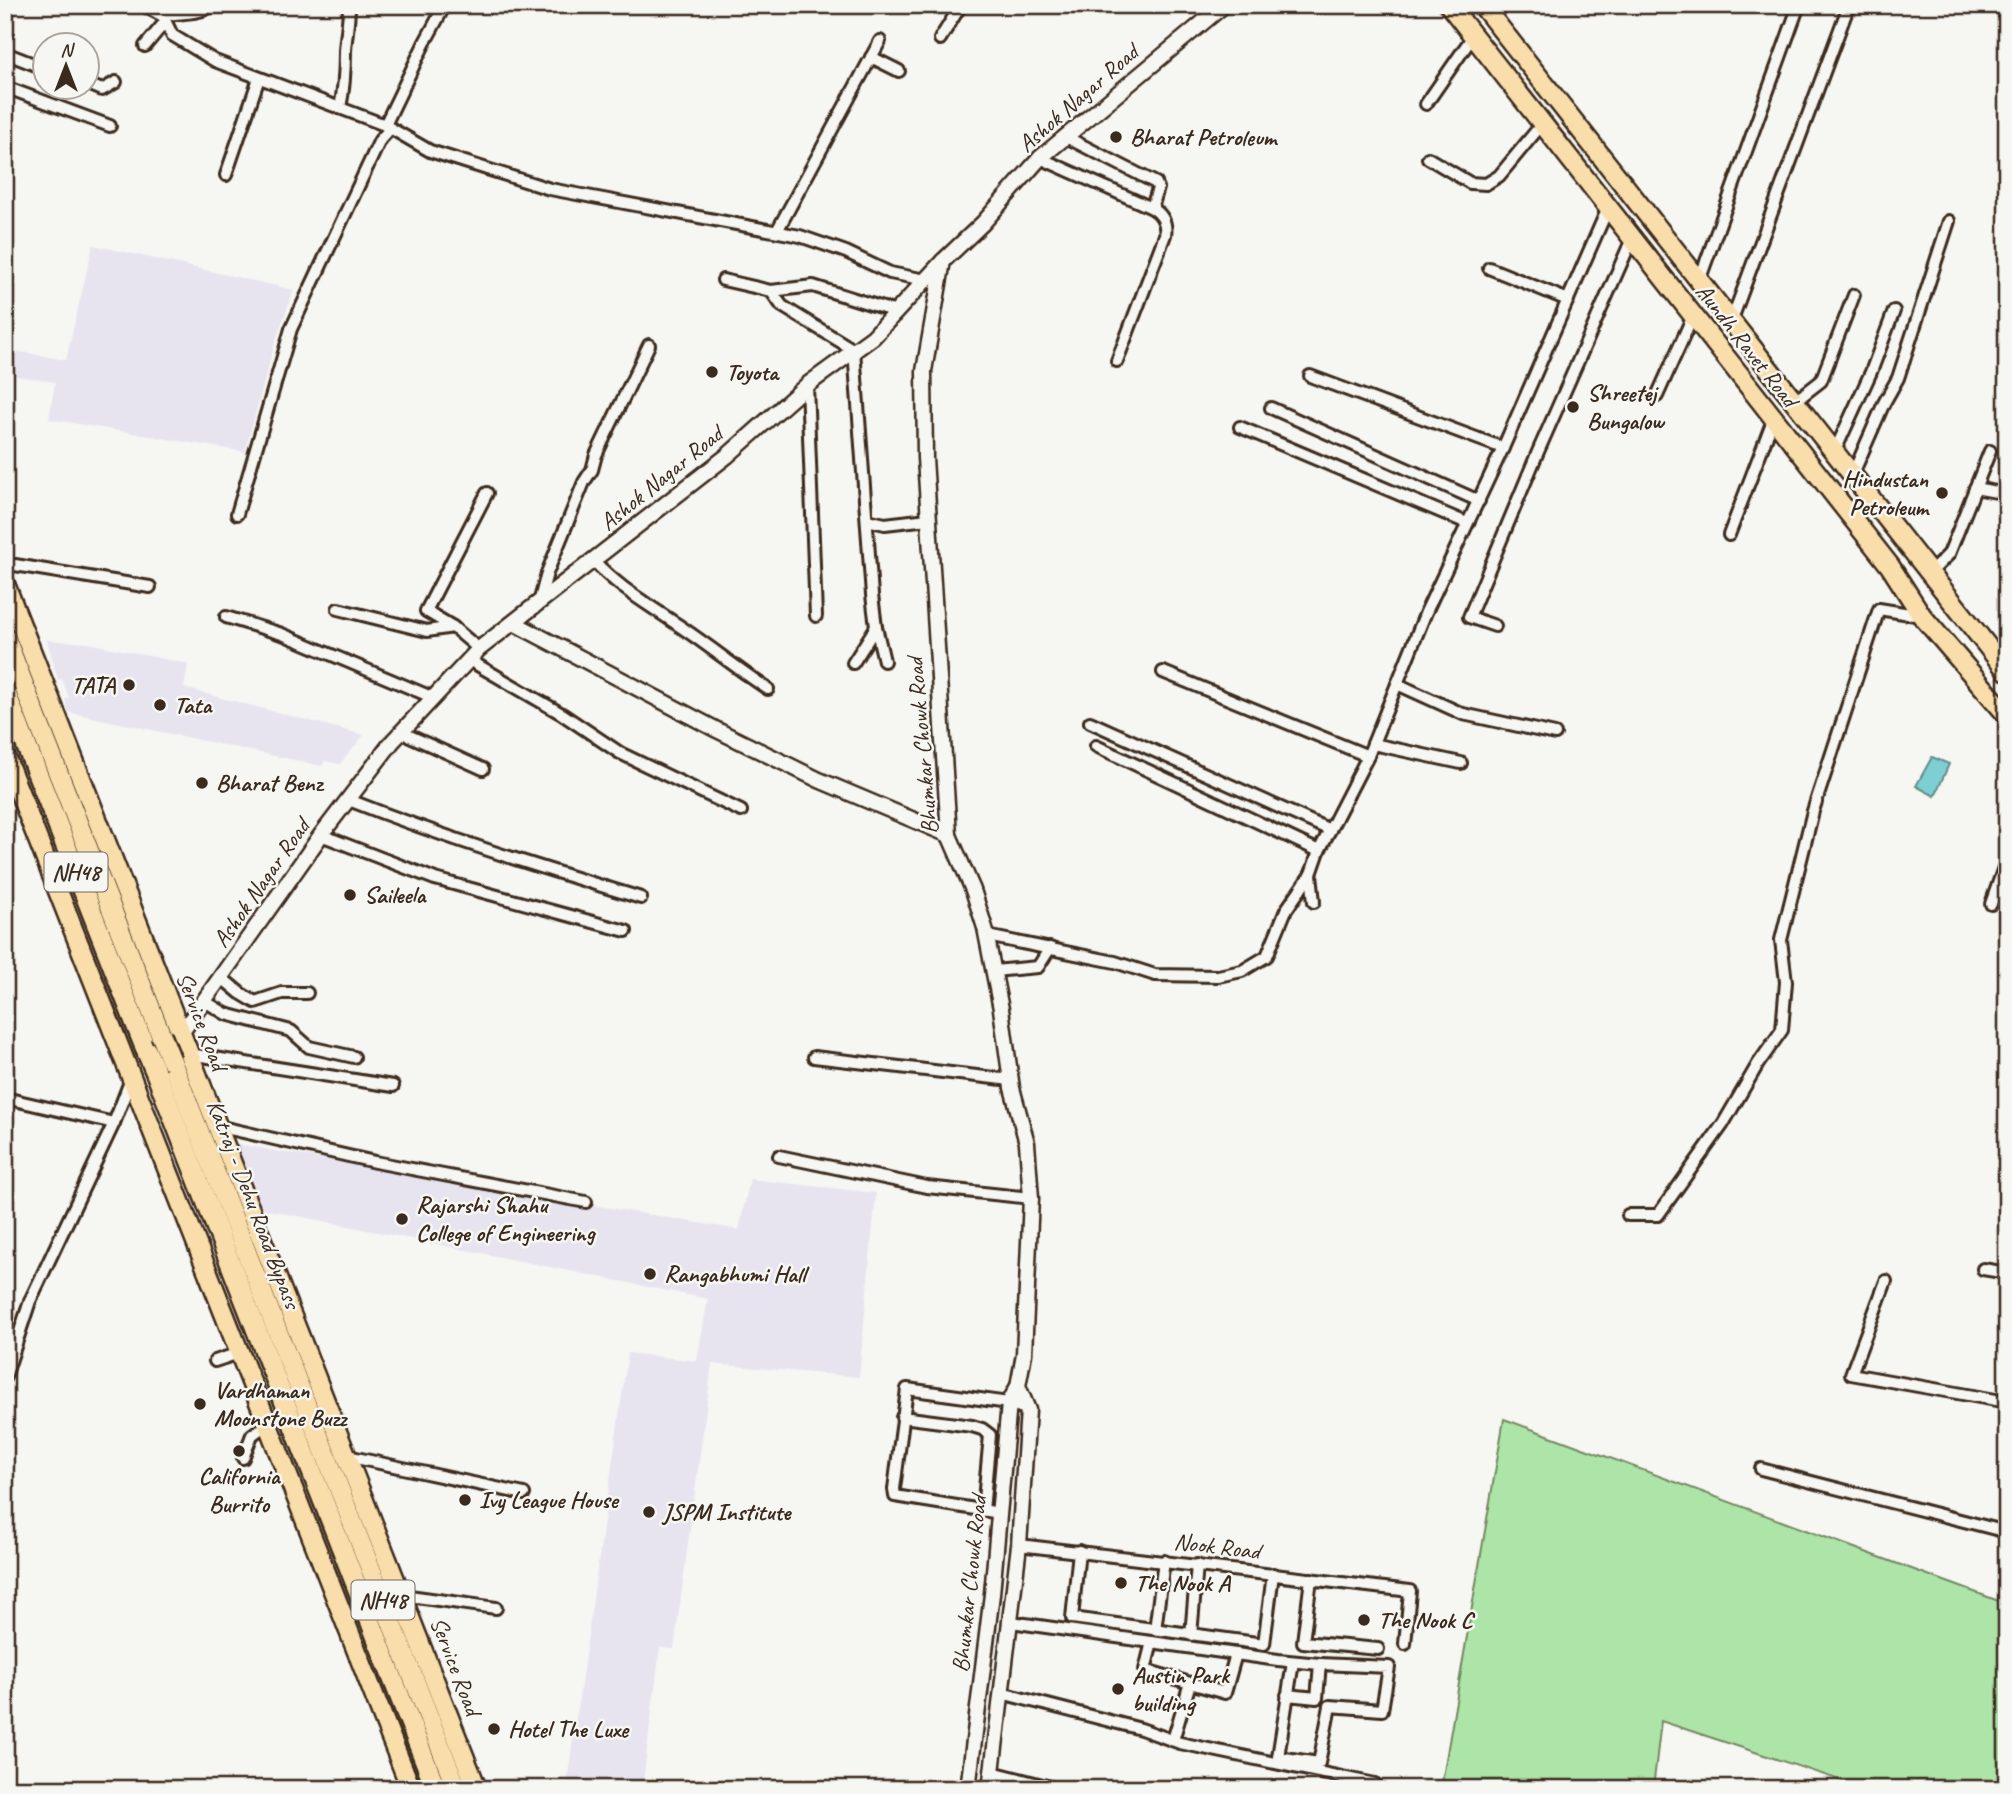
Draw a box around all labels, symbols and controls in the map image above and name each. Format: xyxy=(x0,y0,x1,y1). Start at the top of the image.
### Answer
north arrow xyxy=(32,32,102,102)
street label: Ashok Nagar Road xyxy=(1011,35,1147,159)
text: N xyxy=(60,38,75,62)
place label: Bharat Petroleum xyxy=(1130,122,1279,152)
marker: Bharat Petroleum xyxy=(1108,129,1124,145)
street label: Aundh Ravet Road xyxy=(1689,277,1807,416)
place label: Toyota xyxy=(726,357,780,387)
marker: Toyota xyxy=(704,364,720,380)
place label: Shreetej Bungalow xyxy=(1587,378,1666,436)
marker: Shreetej Bungalow xyxy=(1565,399,1581,415)
street label: Ashok Nagar Road xyxy=(593,417,732,537)
place label: Hindustan Petroleum xyxy=(1842,464,1930,522)
marker: Hindustan Petroleum xyxy=(1934,485,1950,501)
street label: Bhumkar Chowk Road xyxy=(899,653,945,836)
place label: TATA xyxy=(71,670,117,700)
marker: TATA xyxy=(121,677,137,693)
place label: Tata xyxy=(174,690,213,720)
marker: Tata xyxy=(152,697,168,713)
place label: Bharat Benz xyxy=(216,768,324,798)
marker: Bharat Benz xyxy=(194,775,210,791)
street label: Ashok Nagar Road xyxy=(206,810,318,953)
road number: NH48 xyxy=(44,852,108,892)
place label: Saileela xyxy=(364,880,428,910)
marker: Saileela xyxy=(342,887,358,903)
street label: Service Road xyxy=(170,968,236,1078)
street label: Katraj - Dehu Road Bypass xyxy=(200,1095,308,1314)
place label: Rajarshi Shahu College of Engineering xyxy=(416,1190,597,1248)
marker: Rajarshi Shahu College of Engineering xyxy=(394,1211,410,1227)
place label: Rangabhumi Hall xyxy=(664,1259,810,1289)
marker: Rangabhumi Hall xyxy=(642,1266,658,1282)
place label: Vardhaman Moonstone Buzz xyxy=(214,1375,349,1433)
marker: Vardhaman Moonstone Buzz xyxy=(192,1396,208,1412)
marker: California Burrito xyxy=(231,1443,247,1459)
place label: California Burrito xyxy=(198,1461,282,1519)
place label: Ivy League House xyxy=(479,1485,620,1515)
street label: Bhumkar Chowk Road xyxy=(945,1491,994,1674)
marker: Ivy League House xyxy=(457,1492,473,1508)
place label: JSPM Institute xyxy=(661,1497,792,1527)
marker: JSPM Institute xyxy=(641,1504,657,1520)
street label: Nook Road xyxy=(1172,1526,1265,1567)
place label: The Nook A xyxy=(1135,1568,1232,1598)
marker: The Nook A xyxy=(1113,1575,1129,1591)
road number: NH48 xyxy=(352,1581,414,1620)
place label: The Nook C xyxy=(1378,1605,1476,1635)
marker: The Nook C xyxy=(1356,1612,1372,1628)
street label: Service Road xyxy=(424,1613,490,1723)
place label: Austin Park building xyxy=(1132,1660,1231,1718)
marker: Austin Park building xyxy=(1110,1681,1126,1697)
place label: Hotel The Luxe xyxy=(508,1714,630,1744)
marker: Hotel The Luxe xyxy=(486,1721,502,1737)

